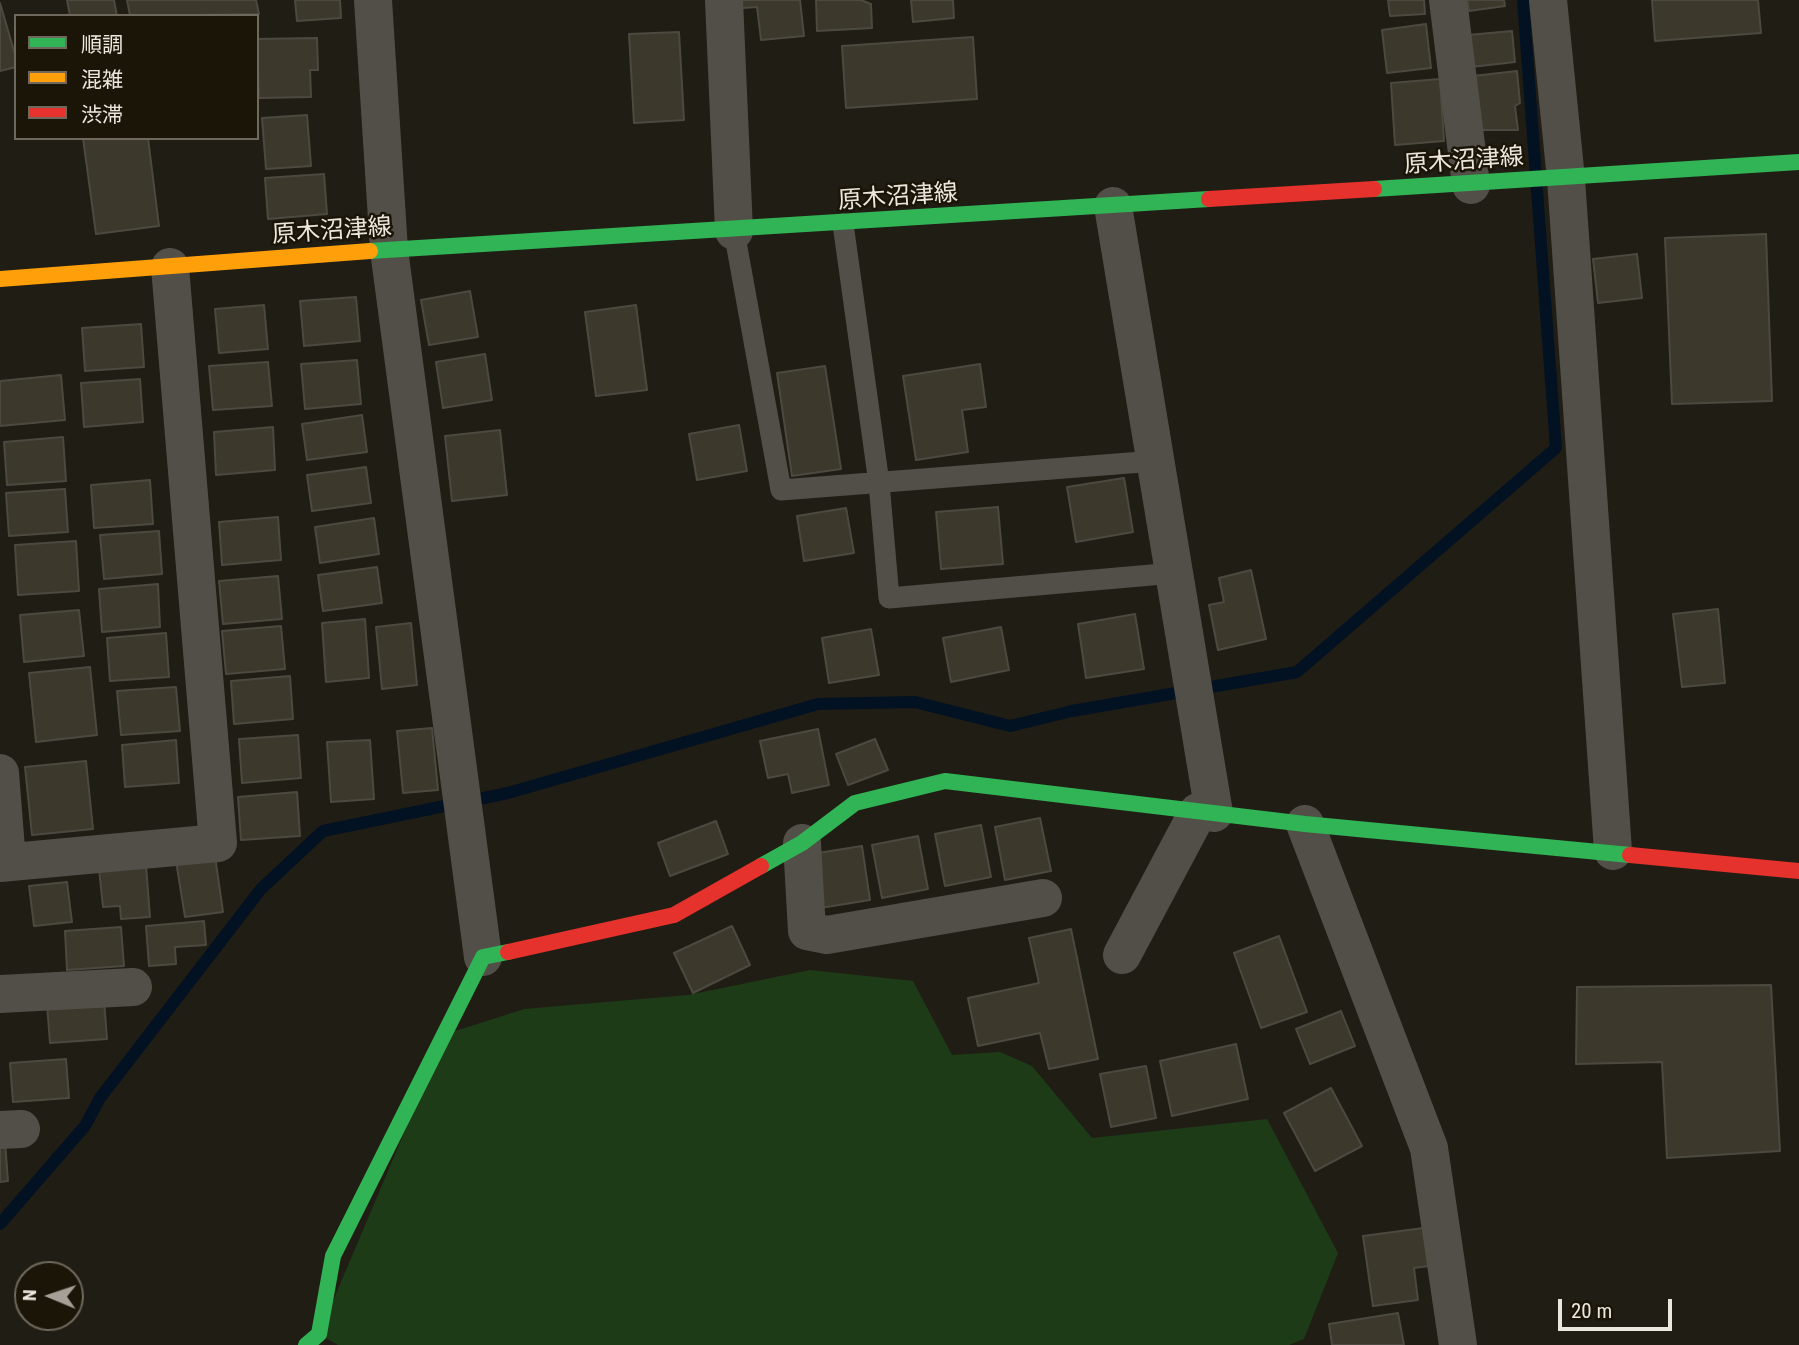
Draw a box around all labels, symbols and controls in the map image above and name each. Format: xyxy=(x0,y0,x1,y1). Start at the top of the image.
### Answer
legend xyxy=(14,14,259,140)
text: 順調 xyxy=(81,33,123,57)
text: 混雑 xyxy=(81,68,123,92)
text: 渋滞 xyxy=(81,103,123,127)
street label: 原木沼津線 xyxy=(1403,143,1525,181)
street label: 原木沼津線 xyxy=(837,179,959,217)
street label: 原木沼津線 xyxy=(271,213,393,251)
north arrow xyxy=(14,1261,84,1331)
scale bar xyxy=(1561,1286,1675,1330)
text: N xyxy=(18,1289,41,1302)
text: 20 m xyxy=(1571,1299,1612,1323)

